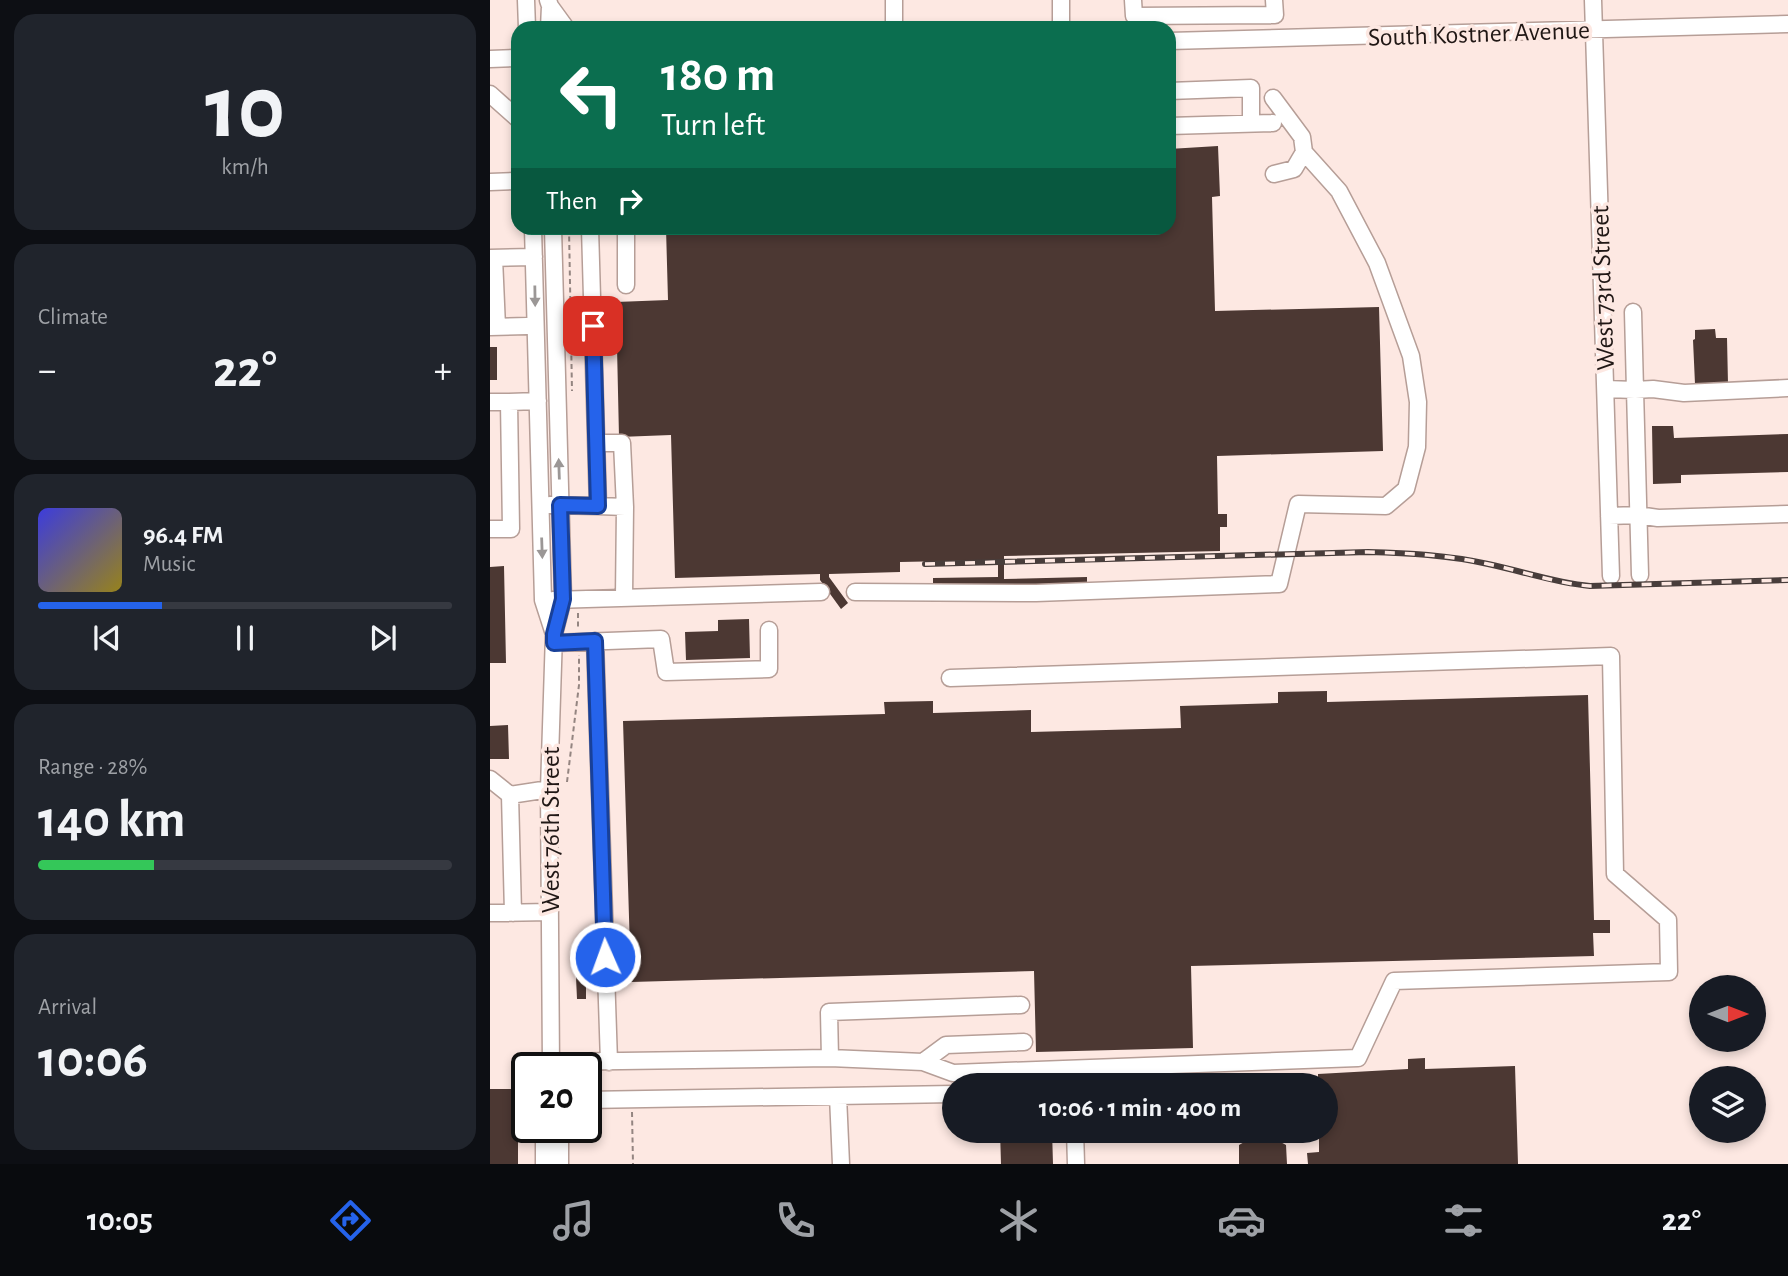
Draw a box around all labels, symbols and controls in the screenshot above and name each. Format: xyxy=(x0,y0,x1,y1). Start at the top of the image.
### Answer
street label: South Kostner Avenue xyxy=(1368,17,1590,51)
icon: left xyxy=(546,49,637,140)
text: 180 m xyxy=(661,51,775,100)
text: 10 xyxy=(205,63,285,154)
text: Turn left xyxy=(661,109,765,141)
text: km/h xyxy=(221,156,269,179)
icon: right xyxy=(611,182,649,220)
text: Then xyxy=(546,188,597,214)
street label: West 73rd Street xyxy=(1587,205,1619,371)
one-way arrow xyxy=(529,285,541,307)
pin xyxy=(563,296,623,356)
text: Climate xyxy=(38,306,108,329)
icon: arrive xyxy=(574,307,612,345)
text: 22° xyxy=(213,344,277,396)
text: − xyxy=(38,352,56,390)
text: + xyxy=(434,352,452,390)
one-way arrow xyxy=(554,457,565,479)
text: 96.4 FM xyxy=(143,522,223,548)
one-way arrow xyxy=(536,537,548,559)
text: Music xyxy=(143,553,195,576)
icon: previous xyxy=(88,619,126,657)
icon: pause xyxy=(226,619,264,657)
icon: next xyxy=(364,619,402,657)
street label: West 76th Street xyxy=(538,747,564,913)
text: Range · 28% xyxy=(38,756,148,779)
text: 140 km xyxy=(38,794,186,846)
position arrow xyxy=(568,920,642,994)
north arrow xyxy=(1689,975,1766,1052)
map controls xyxy=(1689,975,1766,1143)
text: Arrival xyxy=(38,996,97,1019)
text: 10:06 xyxy=(38,1034,148,1086)
speed limit sign: 20 xyxy=(511,1052,602,1143)
button: layers xyxy=(1689,1066,1766,1143)
text: 10:06 · 1 min · 400 m xyxy=(1039,1095,1241,1121)
icon: directions xyxy=(326,1196,375,1245)
icon: music xyxy=(549,1196,598,1245)
icon: phone xyxy=(771,1196,820,1245)
icon: climate xyxy=(994,1196,1043,1245)
icon: car xyxy=(1217,1196,1266,1245)
icon: filters xyxy=(1439,1196,1488,1245)
text: 10:05 xyxy=(87,1204,153,1236)
text: 22° xyxy=(1662,1204,1701,1236)

